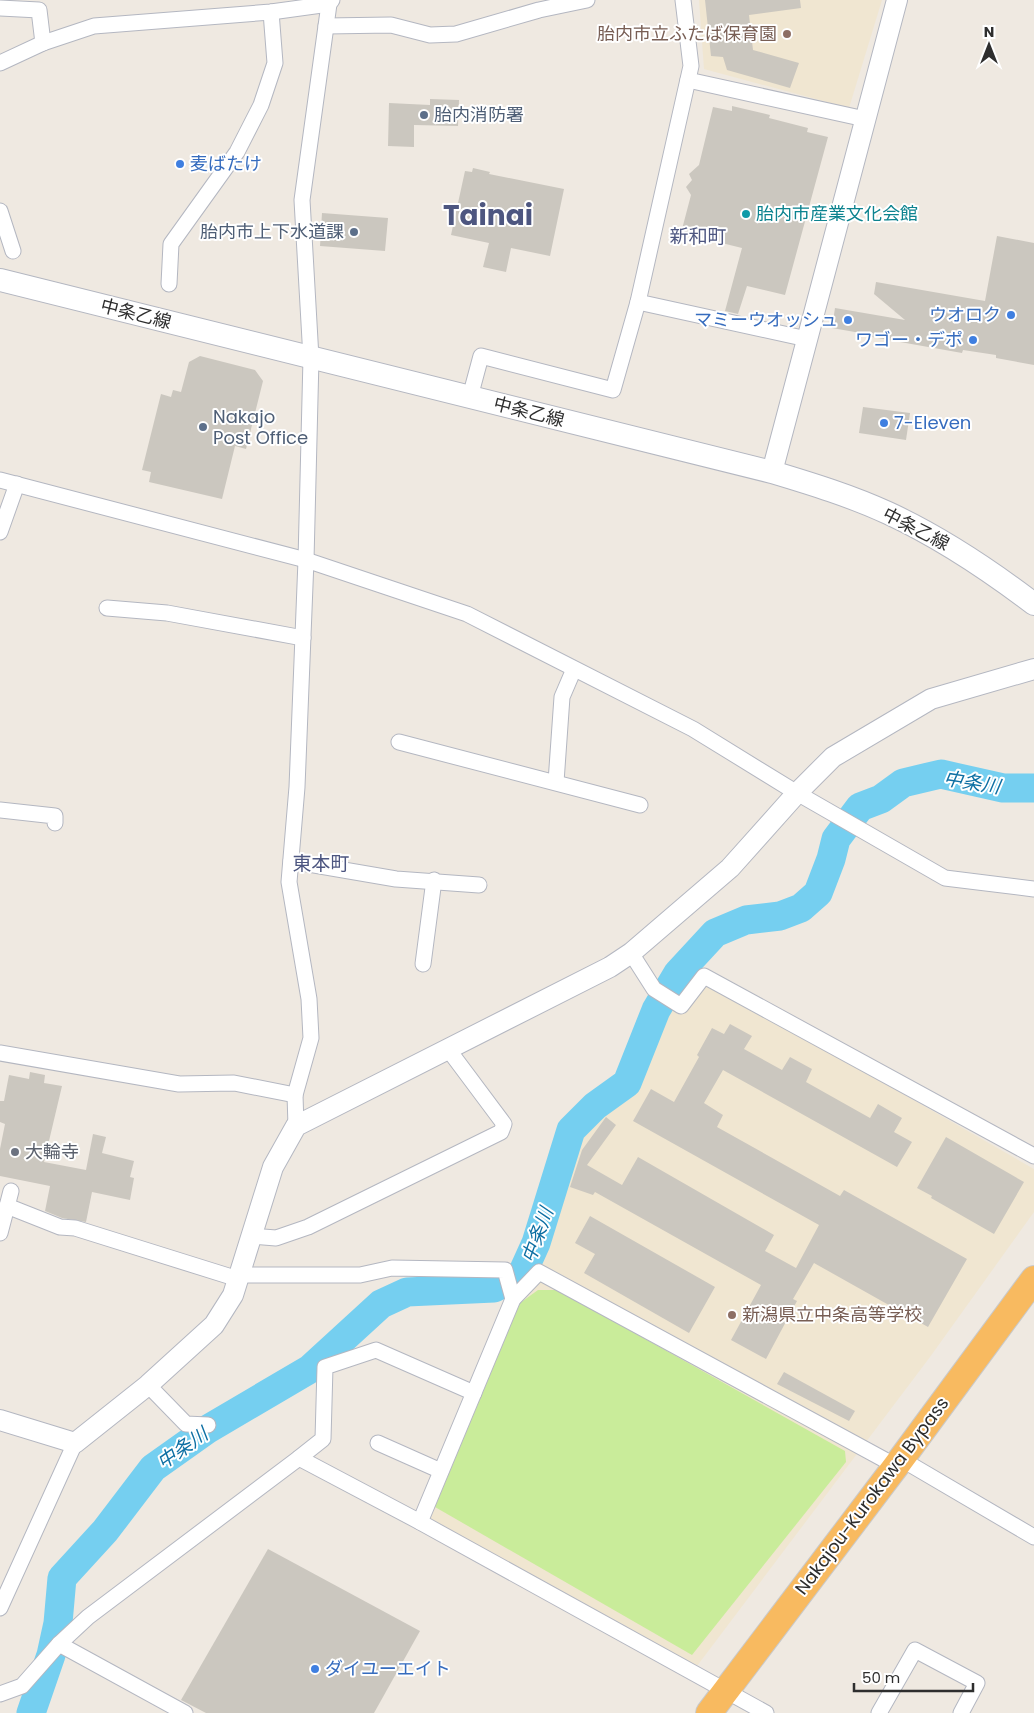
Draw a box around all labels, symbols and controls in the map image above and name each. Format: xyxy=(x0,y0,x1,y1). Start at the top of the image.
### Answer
north arrow xyxy=(964,20,1014,70)
place label: 胎内市立ふたば保育園 xyxy=(597,21,777,46)
text: N xyxy=(984,22,994,42)
marker: 胎内市立ふたば保育園 xyxy=(781,28,793,40)
place label: 胎内消防署 xyxy=(434,102,524,127)
marker: 胎内消防署 xyxy=(418,109,430,121)
place label: 麦ばたけ xyxy=(190,151,262,176)
marker: 麦ばたけ xyxy=(174,158,186,170)
district label: Tainai xyxy=(443,196,533,235)
place label: 胎内市産業文化会館 xyxy=(756,201,918,226)
marker: 胎内市産業文化会館 xyxy=(740,208,752,220)
place label: 胎内市上下水道課 xyxy=(200,219,344,244)
district label: 新和町 xyxy=(669,223,727,250)
marker: 胎内市上下水道課 xyxy=(348,226,360,238)
street label: 中条乙線 xyxy=(98,293,174,334)
place label: ウオロク xyxy=(929,302,1001,327)
place label: マミーウオッシュ xyxy=(694,307,838,332)
marker: ウオロク xyxy=(1005,309,1017,321)
marker: マミーウオッシュ xyxy=(842,314,854,326)
place label: ワゴー・デポ xyxy=(855,327,963,352)
marker: ワゴー・デポ xyxy=(967,334,979,346)
street label: 中条乙線 xyxy=(491,391,567,432)
place label: Nakajo Post Office xyxy=(213,404,308,450)
place label: 7-Eleven xyxy=(894,410,971,435)
marker: 7-Eleven xyxy=(878,417,890,429)
marker: Nakajo Post Office xyxy=(197,421,209,433)
street label: 中条乙線 xyxy=(878,501,954,556)
water label: 中条川 xyxy=(942,765,1004,801)
district label: 東本町 xyxy=(292,850,350,877)
place label: 大輪寺 xyxy=(25,1139,79,1164)
marker: 大輪寺 xyxy=(9,1146,21,1158)
water label: 中条川 xyxy=(515,1202,561,1267)
place label: 新潟県立中条高等学校 xyxy=(742,1302,922,1327)
marker: 新潟県立中条高等学校 xyxy=(726,1309,738,1321)
street label: Nakajou-Kurokawa Bypass xyxy=(789,1392,954,1600)
water label: 中条川 xyxy=(151,1420,215,1476)
place label: ダイユーエイト xyxy=(325,1656,451,1681)
scale bar xyxy=(854,1660,973,1692)
marker: ダイユーエイト xyxy=(309,1663,321,1675)
text: 50 m xyxy=(862,1667,900,1688)

